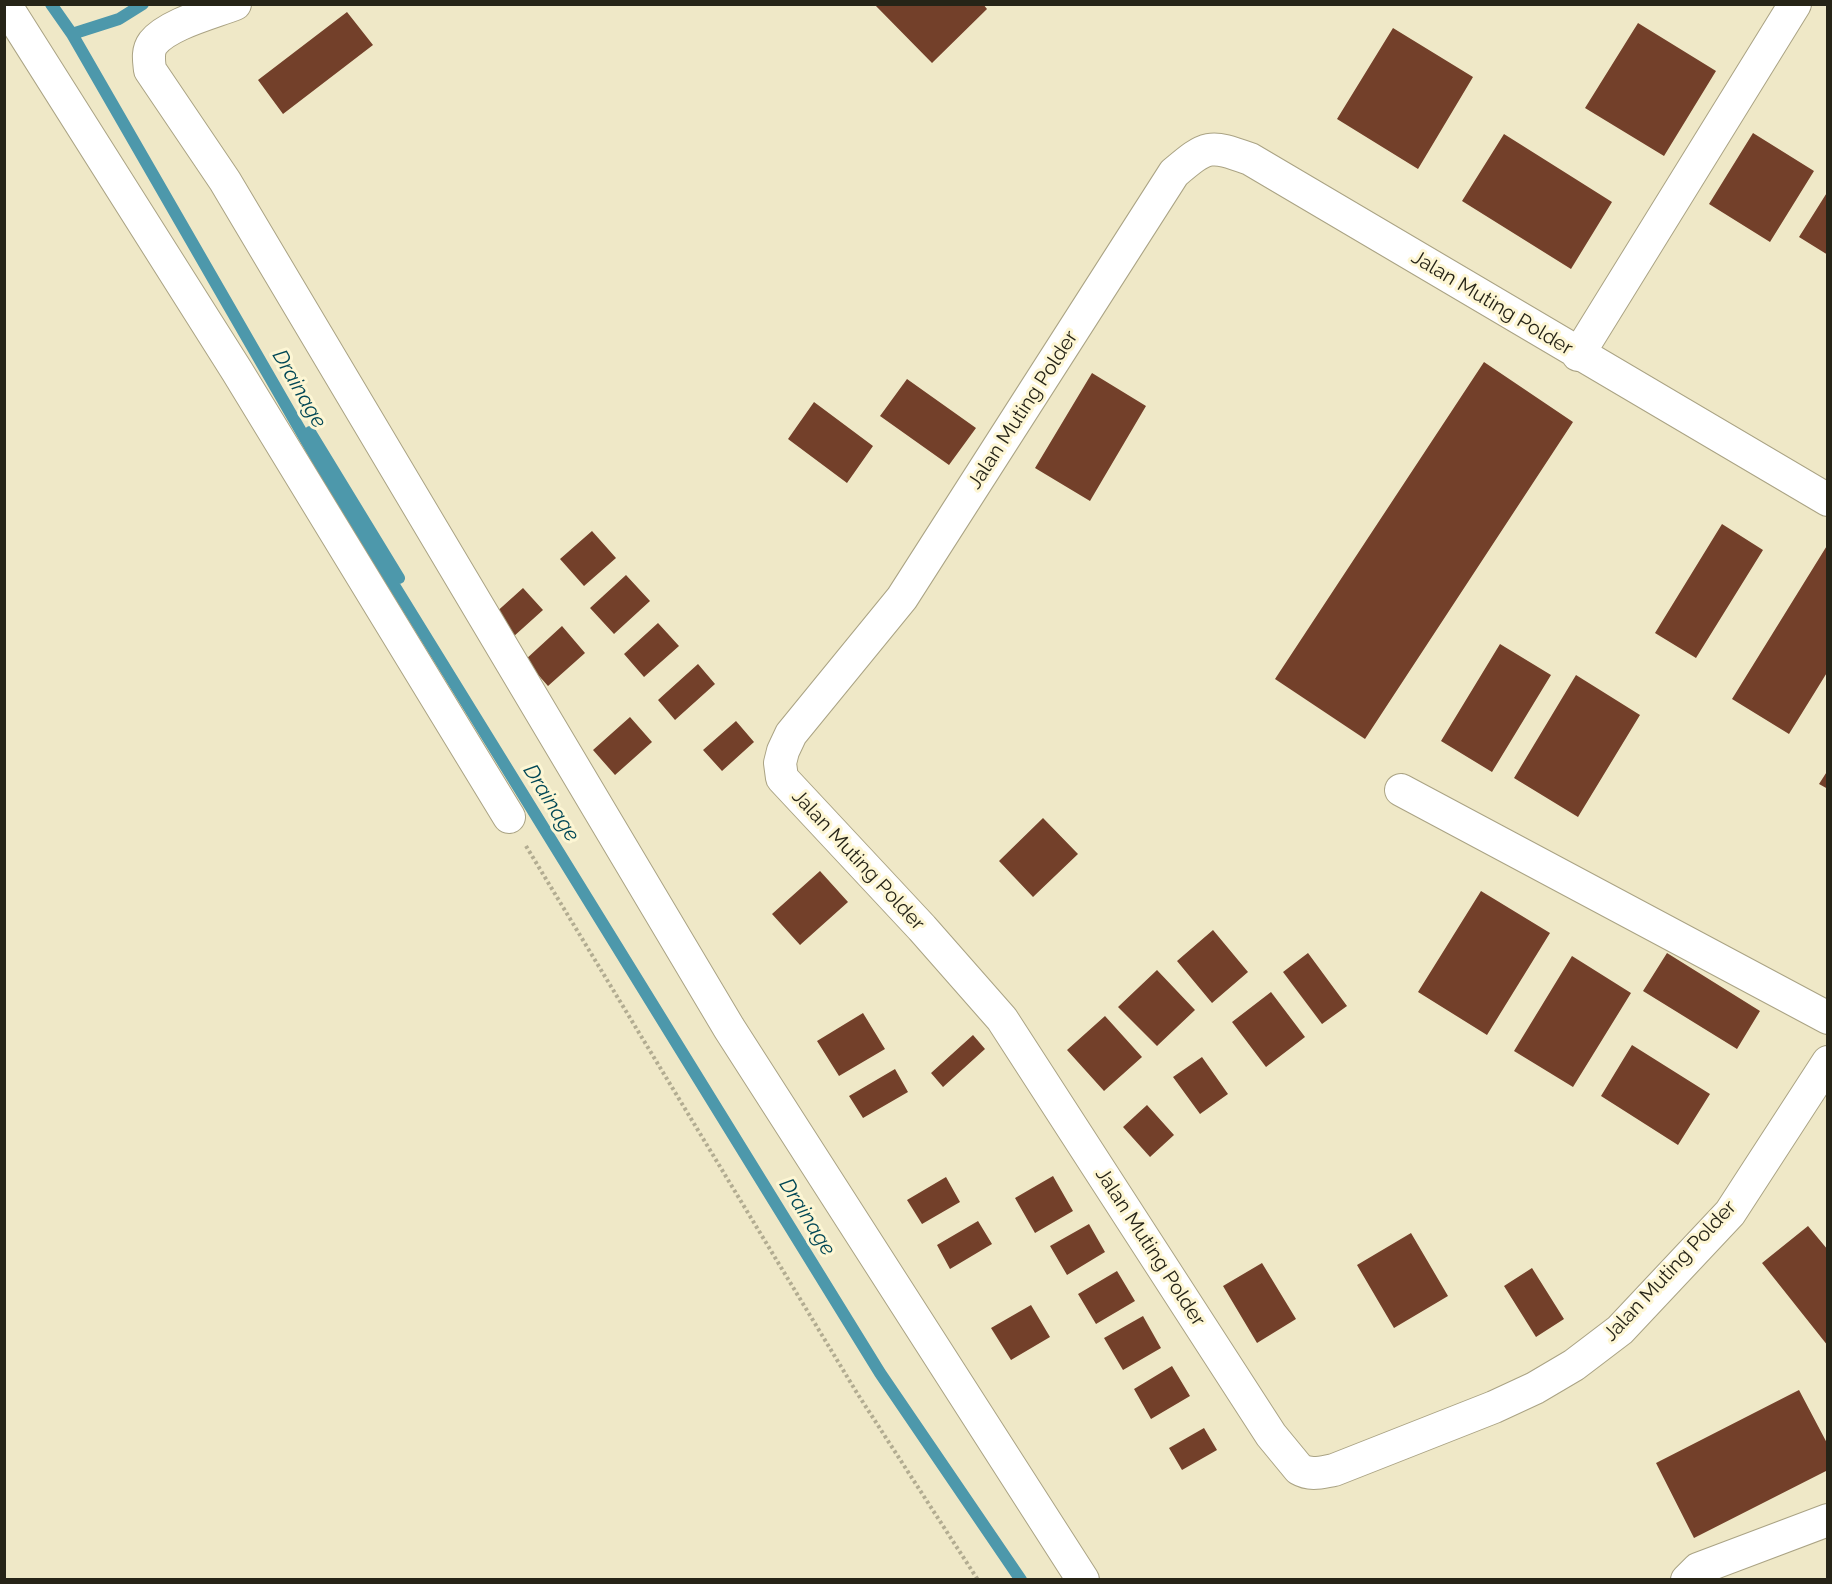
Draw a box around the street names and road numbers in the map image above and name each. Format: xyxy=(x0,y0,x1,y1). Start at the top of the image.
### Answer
street label: Jalan Muting Polder xyxy=(1407,245,1577,361)
street label: Jalan Muting Polder xyxy=(963,326,1083,494)
street label: Jalan Muting Polder xyxy=(787,785,929,935)
street label: Jalan Muting Polder xyxy=(1090,1163,1210,1331)
street label: Jalan Muting Polder xyxy=(1599,1196,1741,1346)

